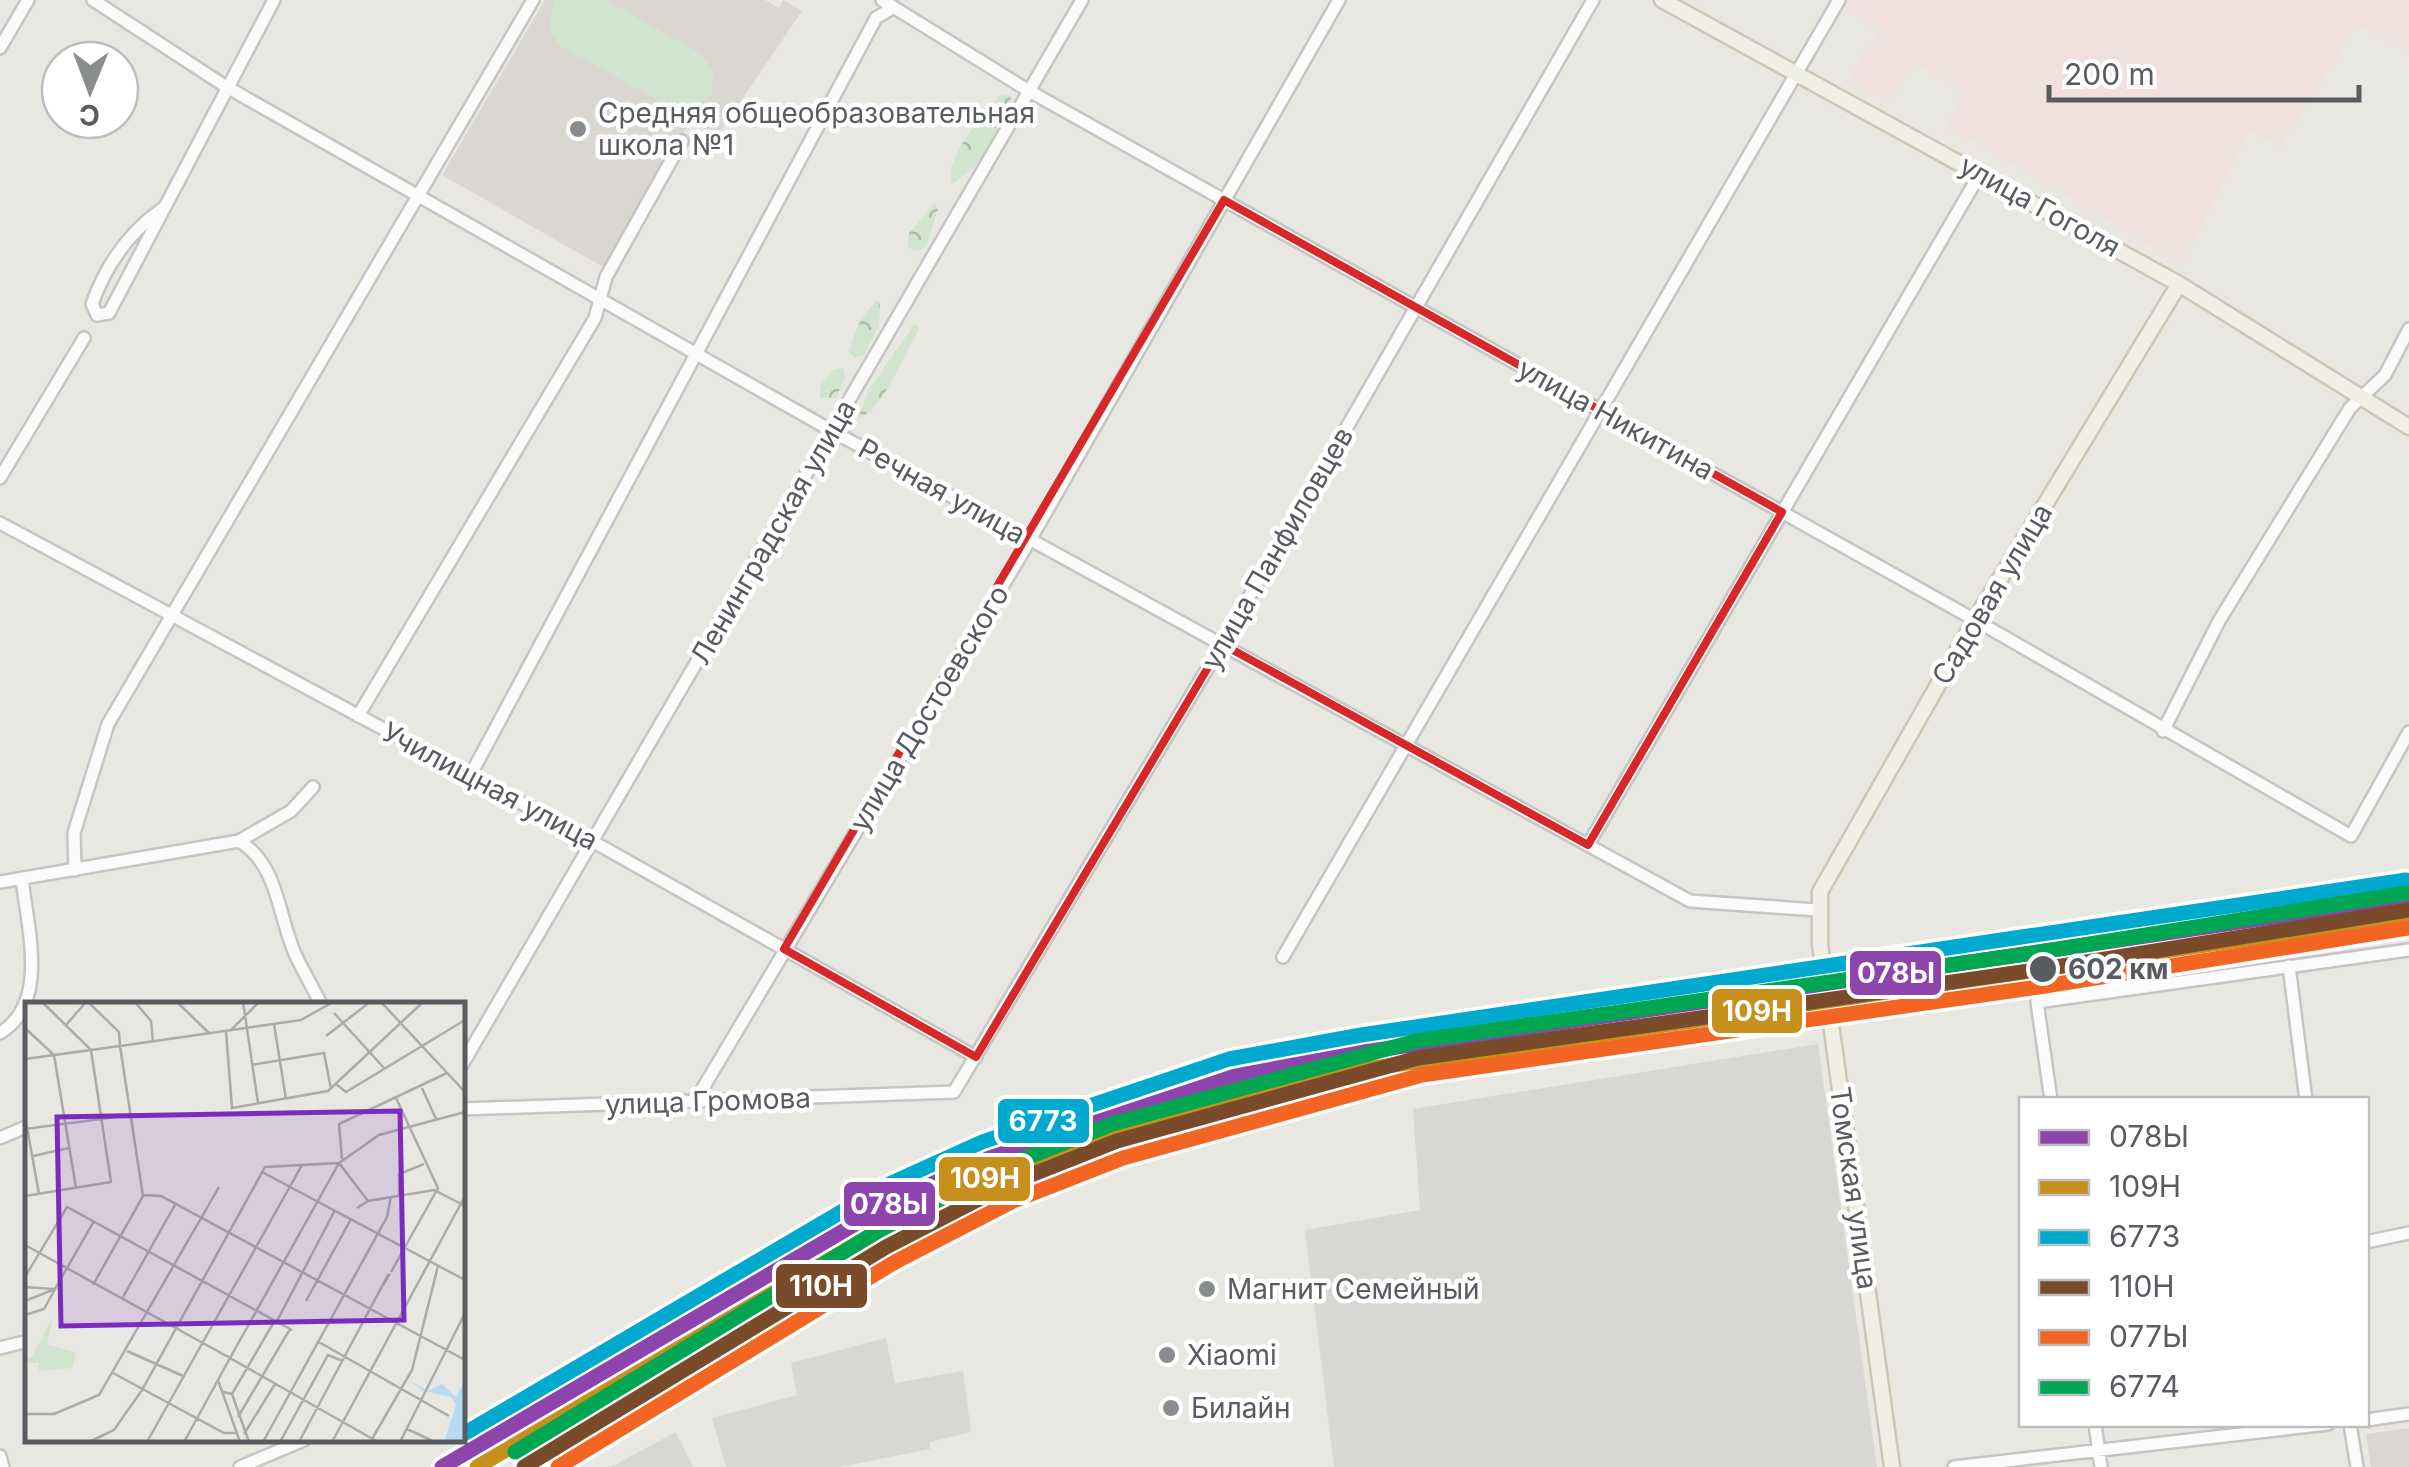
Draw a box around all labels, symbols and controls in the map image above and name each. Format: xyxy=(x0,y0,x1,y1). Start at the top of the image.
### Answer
north arrow xyxy=(40,40,140,140)
scale bar xyxy=(2049,40,2359,102)
text: 200 m xyxy=(2064,56,2155,92)
place label: Средняя общеобразовательная школа №1 xyxy=(598,96,1035,162)
text: С xyxy=(79,98,100,132)
marker: Средняя общеобразовательная школа №1 xyxy=(567,118,589,140)
street label: улица Гоголя xyxy=(1954,148,2126,264)
street label: улица Никитина xyxy=(1512,351,1720,487)
street label: Ленинградская улица xyxy=(683,394,863,670)
street label: улица Панфиловцев xyxy=(1194,421,1360,675)
street label: Речная улица xyxy=(853,431,1031,551)
street label: Садовая улица xyxy=(1925,497,2059,691)
street label: улица Достоевского xyxy=(842,579,1016,837)
street label: Училищная улица xyxy=(376,715,604,857)
line badge: 078Ы xyxy=(1848,949,1943,997)
place label: 602 км xyxy=(2068,952,2168,986)
marker: 602 км xyxy=(2027,953,2059,985)
text: 078Ы xyxy=(1857,956,1935,990)
line badge: 109Н xyxy=(1710,987,1804,1035)
text: 109Н xyxy=(1722,994,1792,1028)
inset map xyxy=(25,1002,465,1442)
street label: улица Громова xyxy=(605,1080,811,1122)
street label: Томская улица xyxy=(1823,1085,1885,1291)
line badge: 6773 xyxy=(996,1097,1091,1145)
legend xyxy=(2019,1097,2369,1427)
text: 6773 xyxy=(1009,1104,1077,1138)
text: 078Ы xyxy=(2109,1118,2189,1154)
line badge: 109Н xyxy=(937,1155,1032,1203)
text: 109Н xyxy=(950,1161,1020,1195)
text: 109Н xyxy=(2109,1168,2181,1204)
line badge: 078Ы xyxy=(842,1180,937,1228)
text: 078Ы xyxy=(850,1187,928,1221)
text: 6773 xyxy=(2109,1218,2180,1254)
line badge: 110Н xyxy=(774,1262,869,1310)
text: 110Н xyxy=(2109,1268,2175,1304)
text: 110Н xyxy=(789,1269,853,1303)
place label: Магнит Семейный xyxy=(1227,1272,1480,1306)
marker: Магнит Семейный xyxy=(1196,1278,1218,1300)
text: 077Ы xyxy=(2109,1318,2188,1354)
place label: Xiaomi xyxy=(1187,1338,1277,1372)
marker: Xiaomi xyxy=(1156,1344,1178,1366)
text: 6774 xyxy=(2109,1368,2180,1404)
place label: Билайн xyxy=(1191,1391,1291,1425)
marker: Билайн xyxy=(1160,1397,1182,1419)

